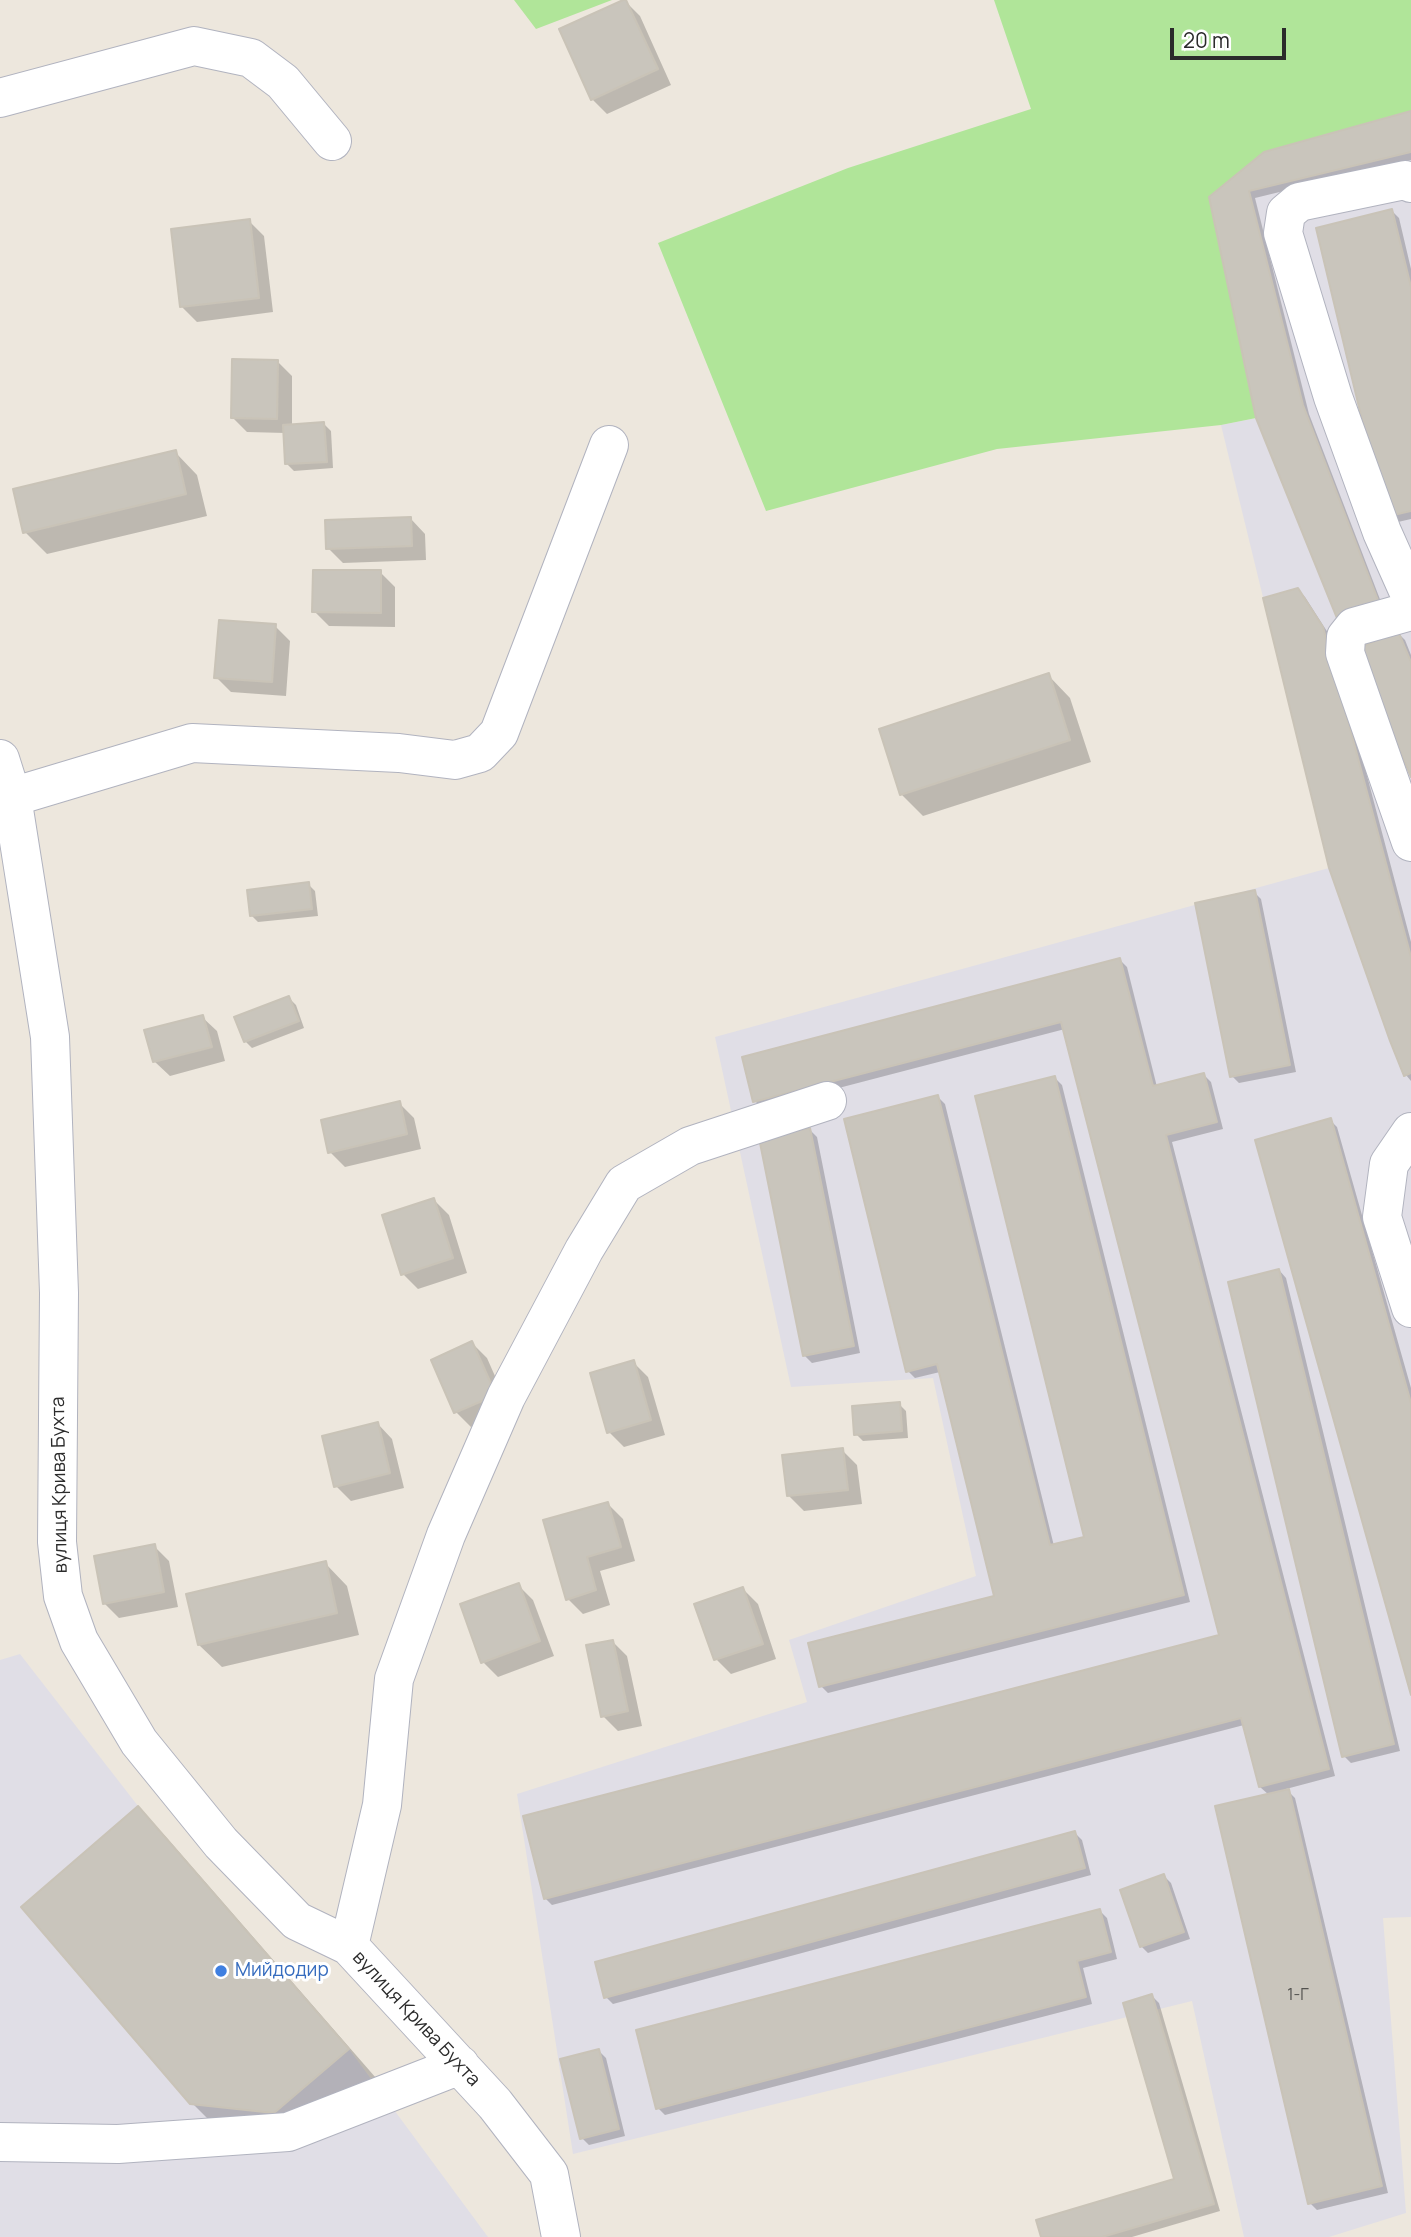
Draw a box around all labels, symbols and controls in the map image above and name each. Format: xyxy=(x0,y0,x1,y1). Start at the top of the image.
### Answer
scale bar xyxy=(1173,14,1288,58)
text: 20 m xyxy=(1183,26,1230,54)
street label: вулиця Крива Бухта xyxy=(47,1396,73,1574)
street label: вулиця Крива Бухта xyxy=(347,1947,485,2091)
place label: Мийдодир xyxy=(235,1960,329,1982)
marker: Мийдодир xyxy=(213,1963,229,1979)
house number: 1-Г xyxy=(1287,1986,1309,2006)

